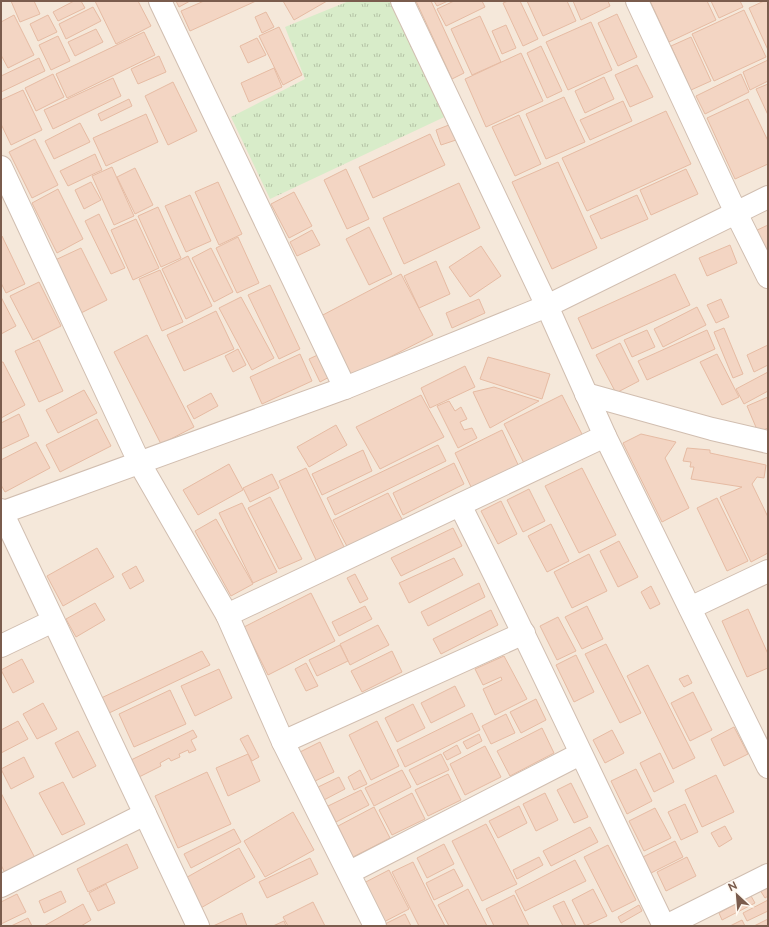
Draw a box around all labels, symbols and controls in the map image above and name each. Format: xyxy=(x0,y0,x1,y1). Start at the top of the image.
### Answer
north arrow xyxy=(717,875,757,915)
text: N xyxy=(726,879,739,894)

